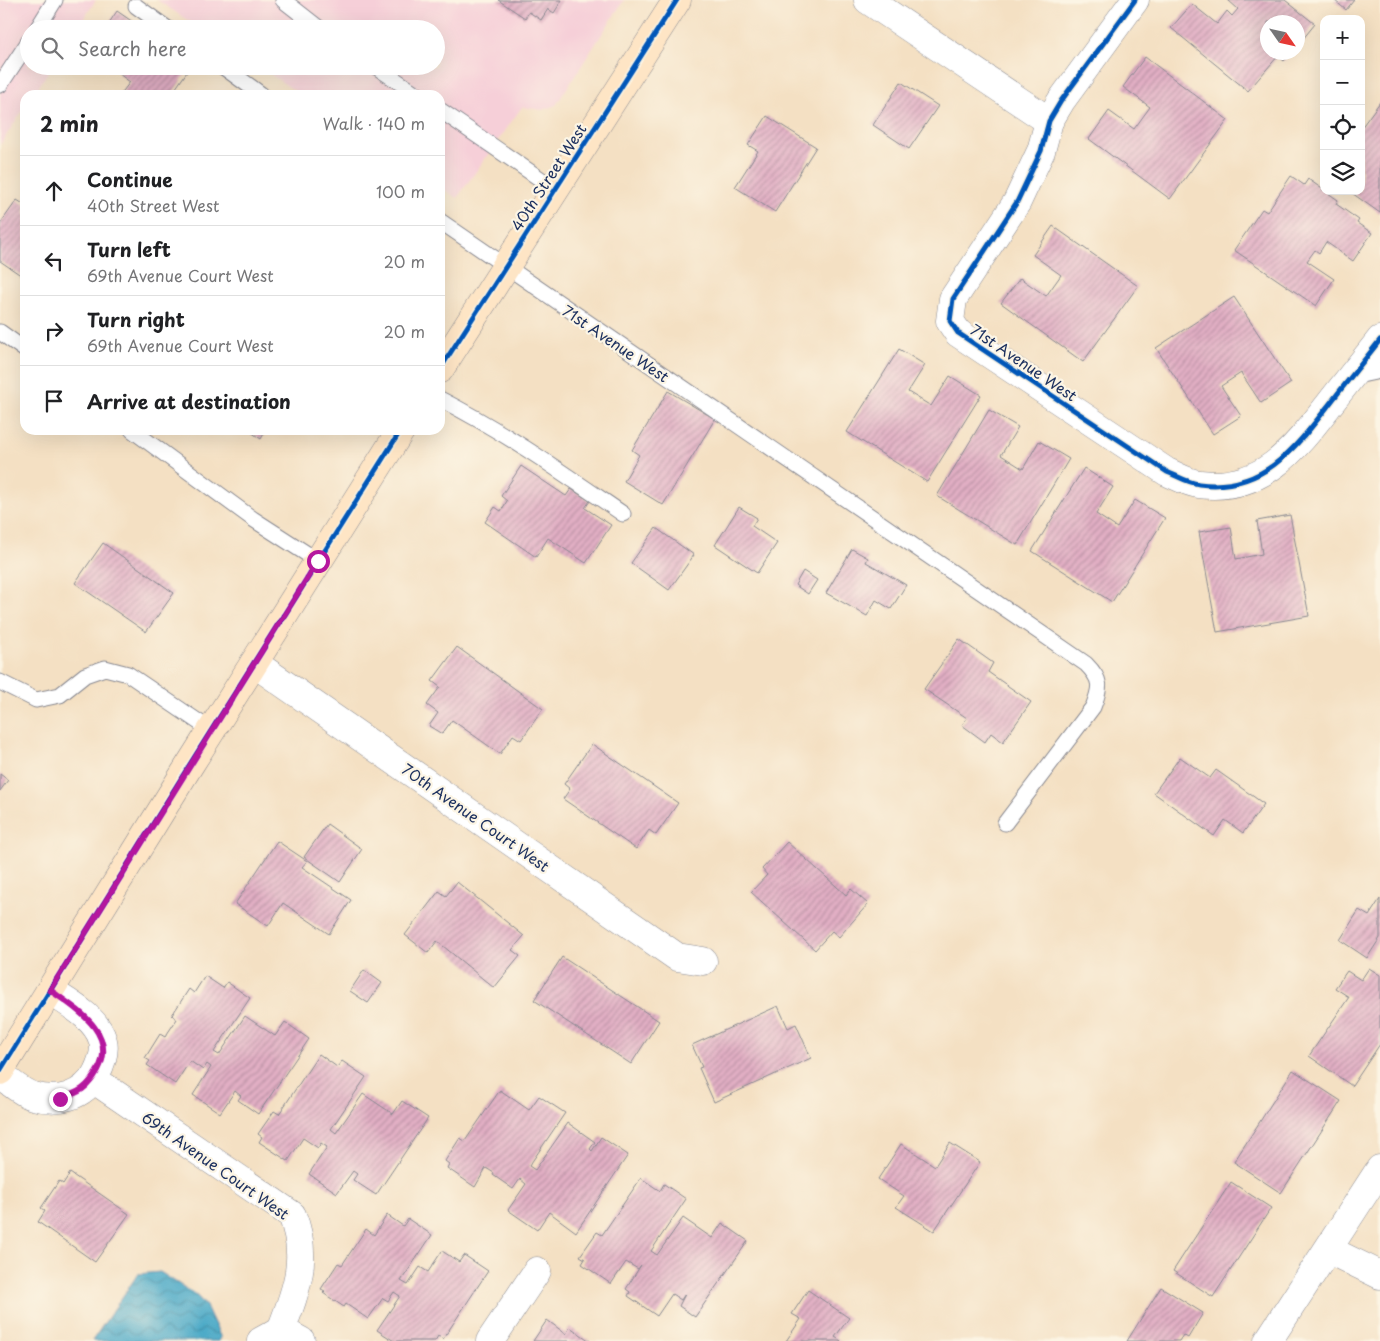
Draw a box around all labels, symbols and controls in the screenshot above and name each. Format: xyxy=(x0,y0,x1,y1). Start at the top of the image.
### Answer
north arrow xyxy=(1260,15,1305,60)
map controls xyxy=(1320,15,1365,195)
button: + xyxy=(1320,15,1365,60)
search box xyxy=(20,20,445,75)
icon: search xyxy=(38,34,66,62)
text: Search here xyxy=(78,34,187,62)
button: − xyxy=(1320,60,1365,105)
button: locate xyxy=(1320,105,1365,150)
text: 2 min xyxy=(40,107,99,139)
text: Walk · 140 m xyxy=(323,111,425,135)
street label: 40th Street West xyxy=(505,119,591,235)
button: layers xyxy=(1320,150,1365,195)
text: Continue xyxy=(87,165,173,193)
icon: ahead xyxy=(40,177,68,205)
text: 100 m xyxy=(376,179,425,203)
text: 40th Street West xyxy=(87,193,219,217)
text: Turn left xyxy=(87,235,171,263)
icon: left xyxy=(40,247,68,275)
text: 20 m xyxy=(384,249,425,273)
text: 69th Avenue Court West xyxy=(87,263,274,287)
street label: 71st Avenue West xyxy=(558,299,674,387)
text: Turn right xyxy=(87,305,185,333)
icon: right xyxy=(40,317,68,345)
street label: 71st Avenue West xyxy=(966,318,1082,406)
text: 20 m xyxy=(384,319,425,343)
text: 69th Avenue Court West xyxy=(87,333,274,357)
icon: arrive xyxy=(40,387,68,415)
text: Arrive at destination xyxy=(87,387,291,415)
route start xyxy=(307,550,330,573)
street label: 70th Avenue Court West xyxy=(398,757,554,877)
route end xyxy=(49,1088,72,1111)
street label: 69th Avenue Court West xyxy=(138,1105,294,1225)

